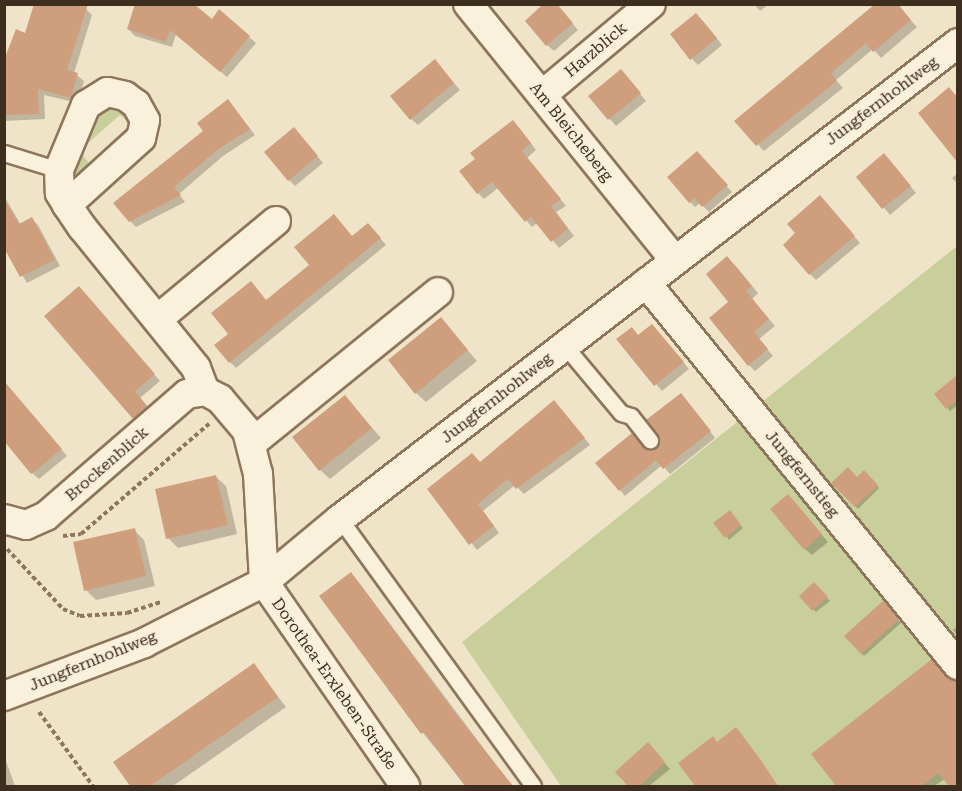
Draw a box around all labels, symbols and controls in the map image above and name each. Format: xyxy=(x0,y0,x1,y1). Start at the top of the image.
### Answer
street label: Harzblick xyxy=(561,18,631,82)
street label: Jungfernhohlweg xyxy=(822,52,942,150)
street label: Am Bleicheberg xyxy=(525,79,617,185)
street label: Jungfernhohlweg xyxy=(438,349,556,447)
street label: Brockenblick xyxy=(62,423,152,505)
street label: Jungfernstieg xyxy=(761,427,843,521)
street label: Dorothea-Erxleben-Straße xyxy=(267,594,401,774)
street label: Jungfernhohlweg xyxy=(26,627,160,695)

